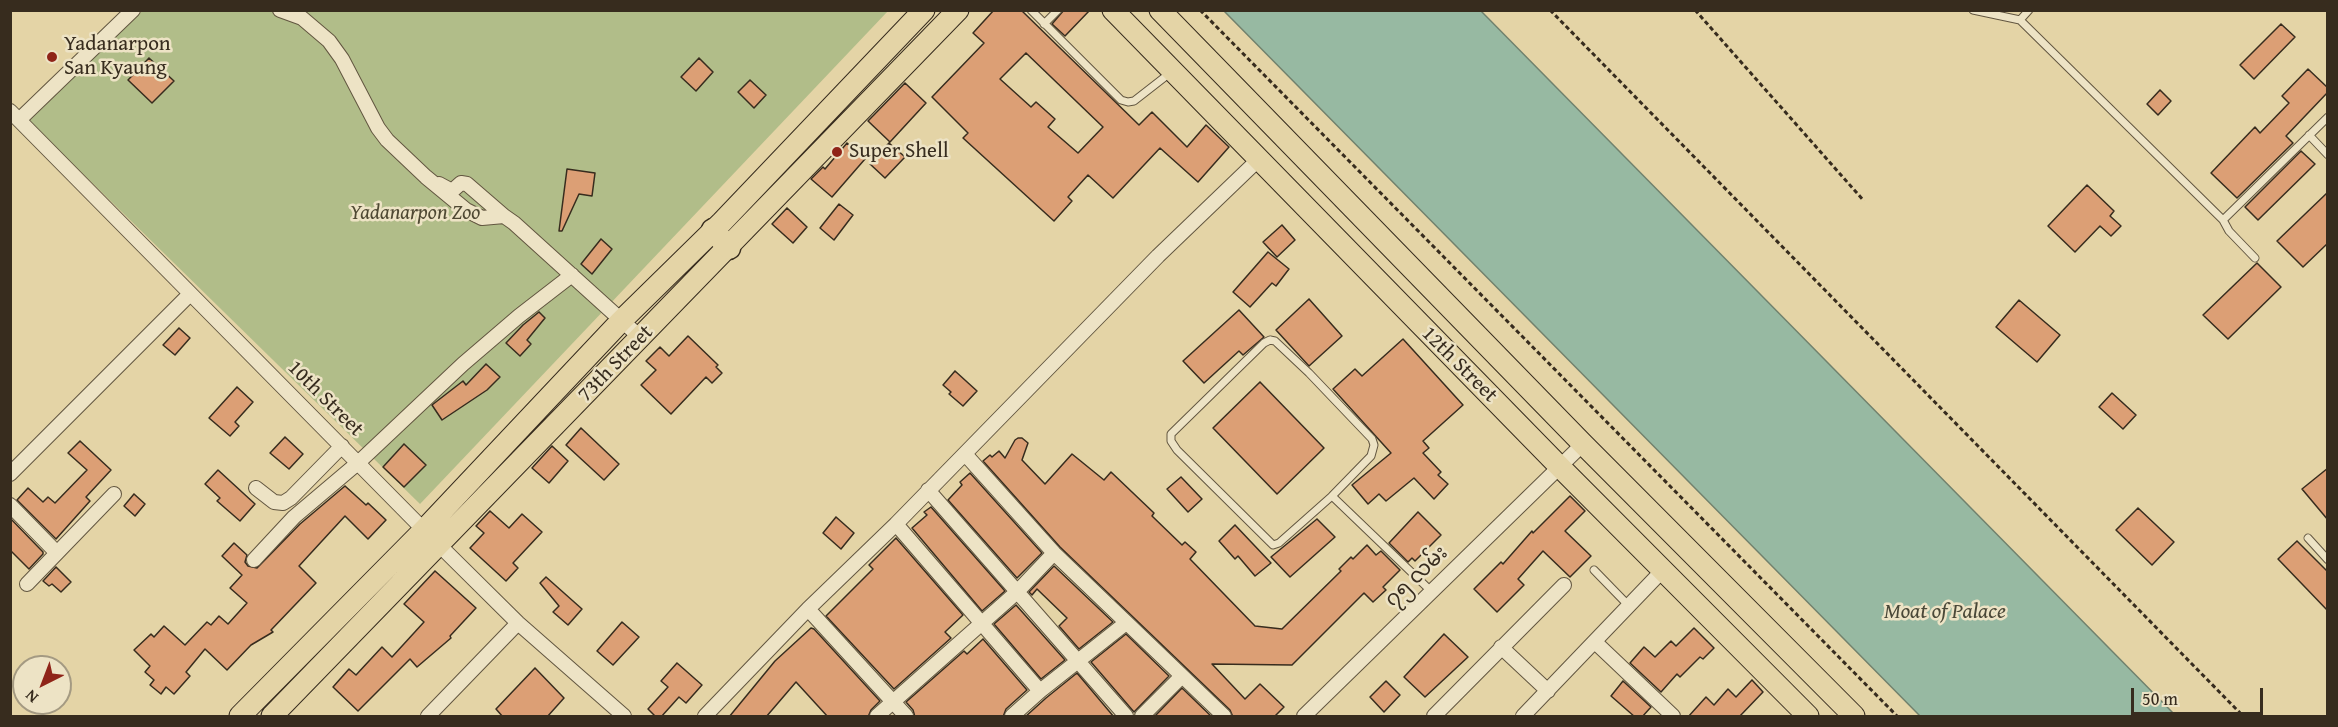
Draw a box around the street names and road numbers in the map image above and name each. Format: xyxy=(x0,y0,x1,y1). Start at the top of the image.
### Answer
street label: 73th Street xyxy=(573,320,659,408)
street label: 12th Street xyxy=(1416,322,1502,408)
street label: 10th Street xyxy=(282,356,368,442)
street label: ၇၅ လမ်း xyxy=(1380,541,1454,613)

